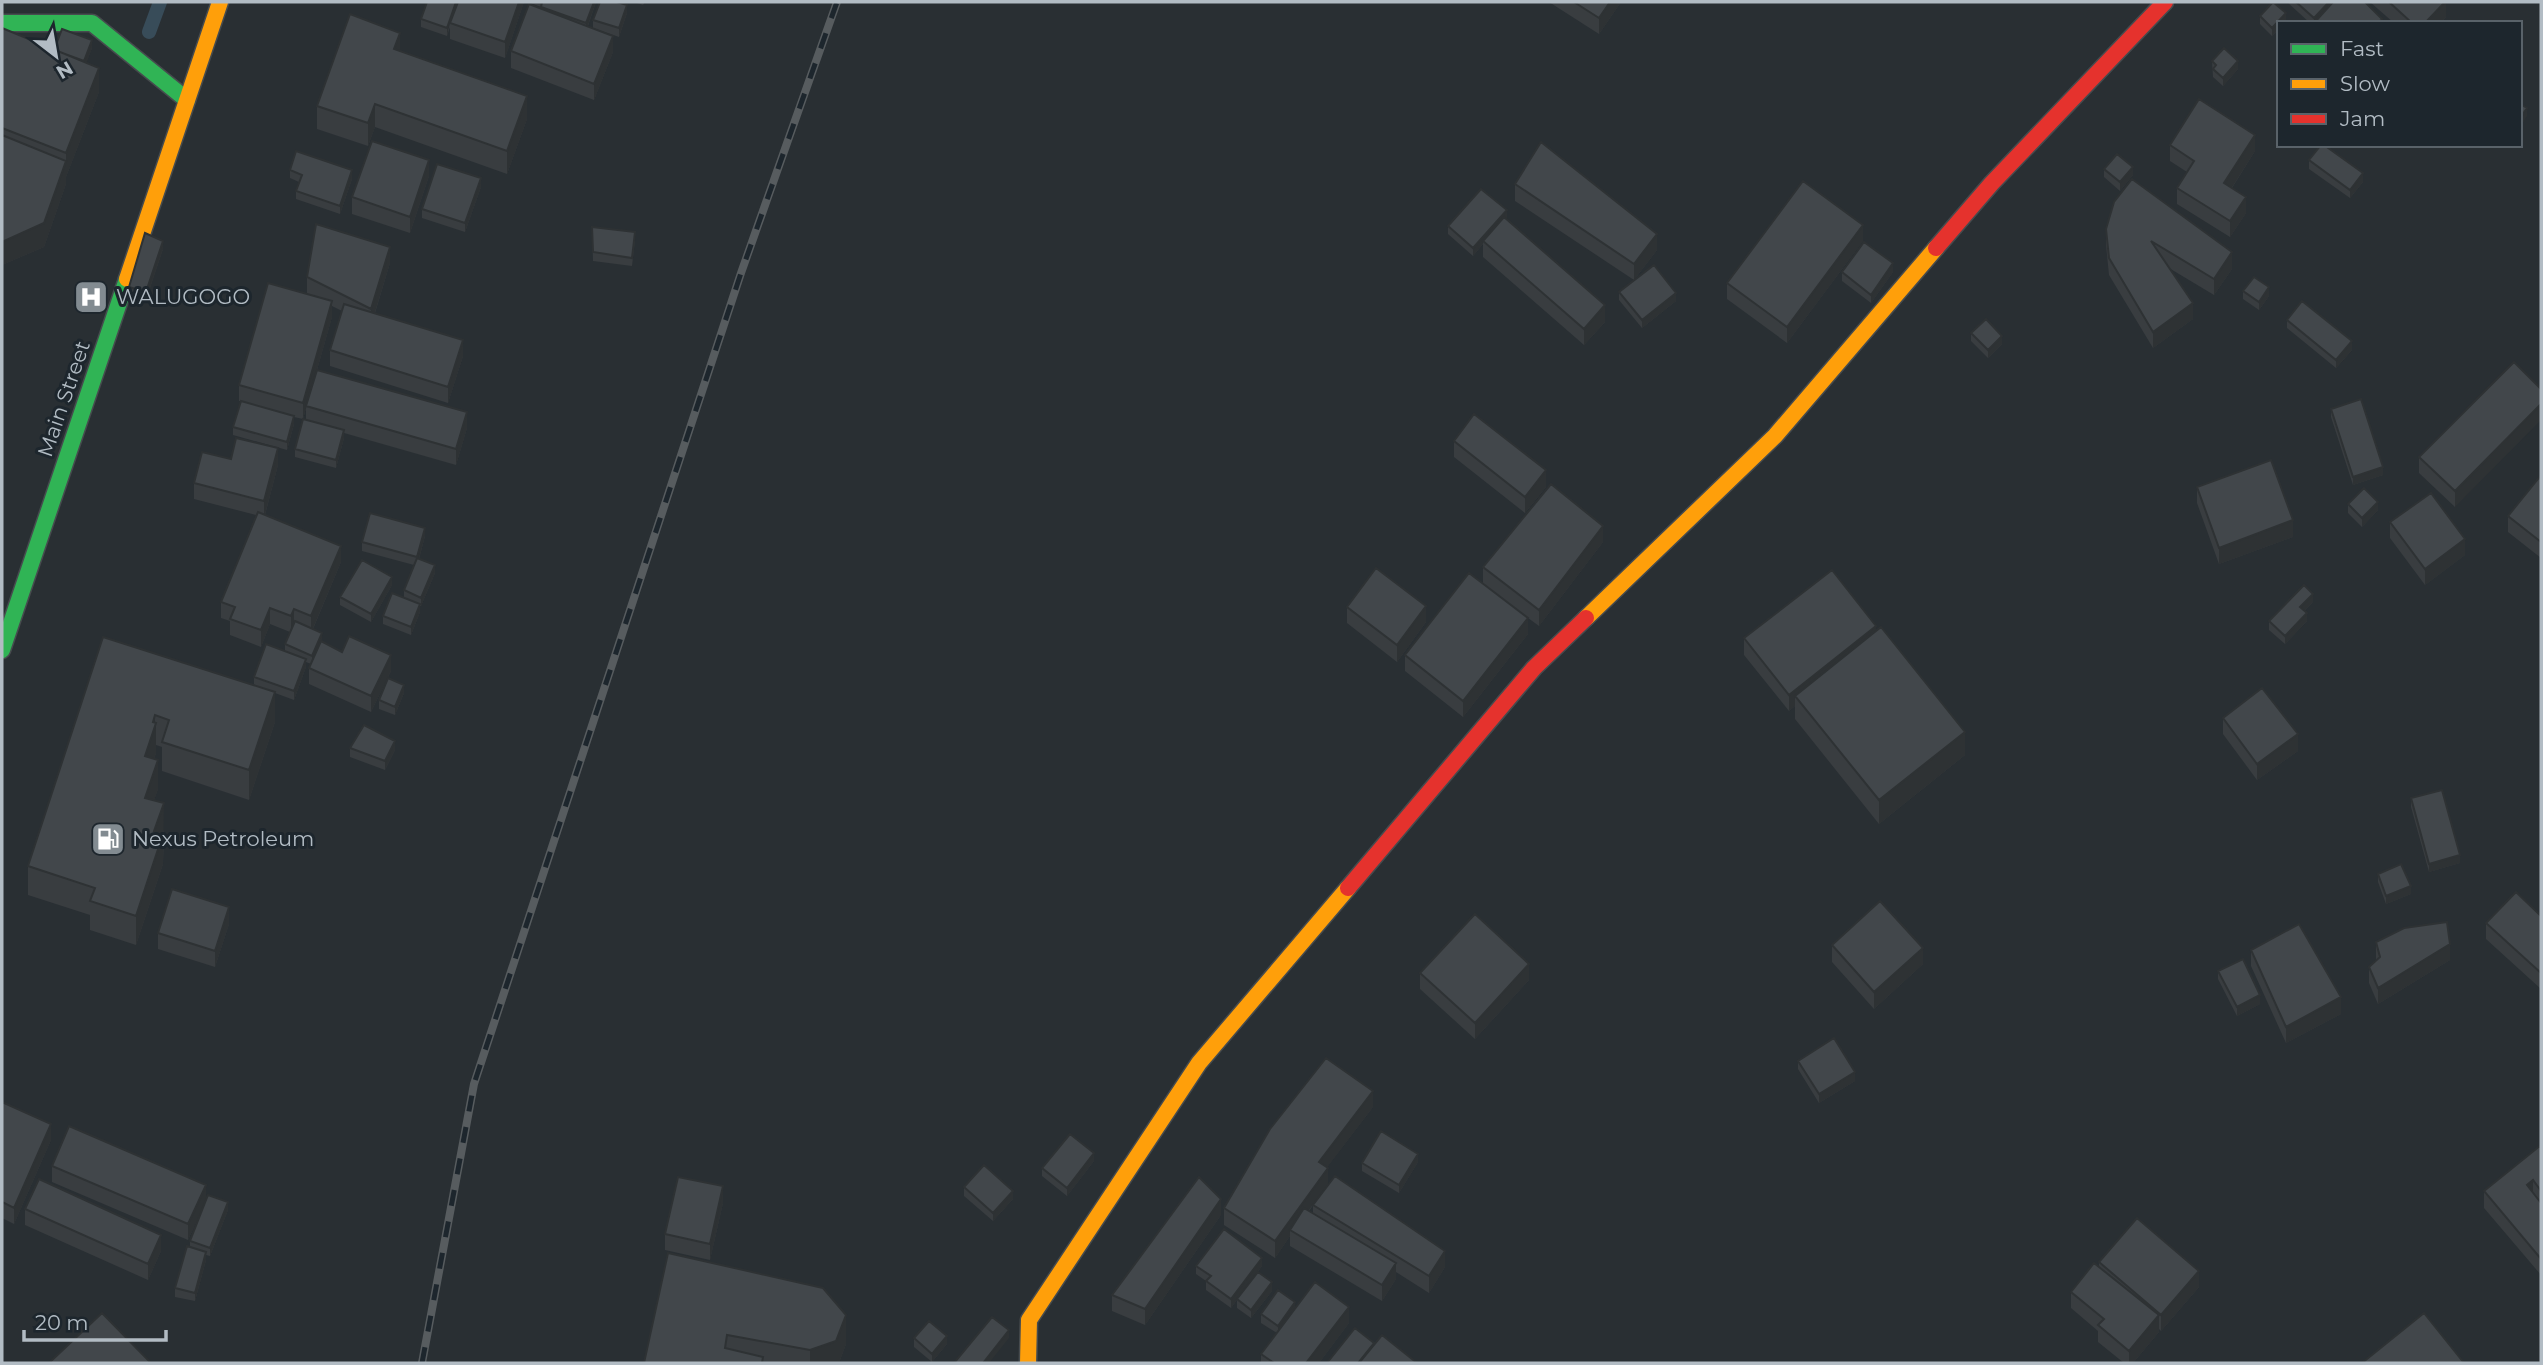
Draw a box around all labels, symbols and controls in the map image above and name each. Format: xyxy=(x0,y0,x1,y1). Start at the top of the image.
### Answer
north arrow xyxy=(21,21,91,91)
legend xyxy=(2277,21,2522,147)
text: Fast xyxy=(2340,36,2384,61)
text: N xyxy=(52,56,77,84)
text: Slow xyxy=(2340,71,2390,96)
text: Jam xyxy=(2339,106,2385,131)
hospital icon: WALUGOGO xyxy=(72,278,110,316)
place label: WALUGOGO xyxy=(116,284,250,309)
street label: Main Street xyxy=(32,337,95,460)
fuel station icon: Nexus Petroleum xyxy=(89,820,127,858)
place label: Nexus Petroleum xyxy=(132,826,314,851)
scale bar xyxy=(24,1298,166,1342)
text: 20 m xyxy=(35,1310,89,1335)

